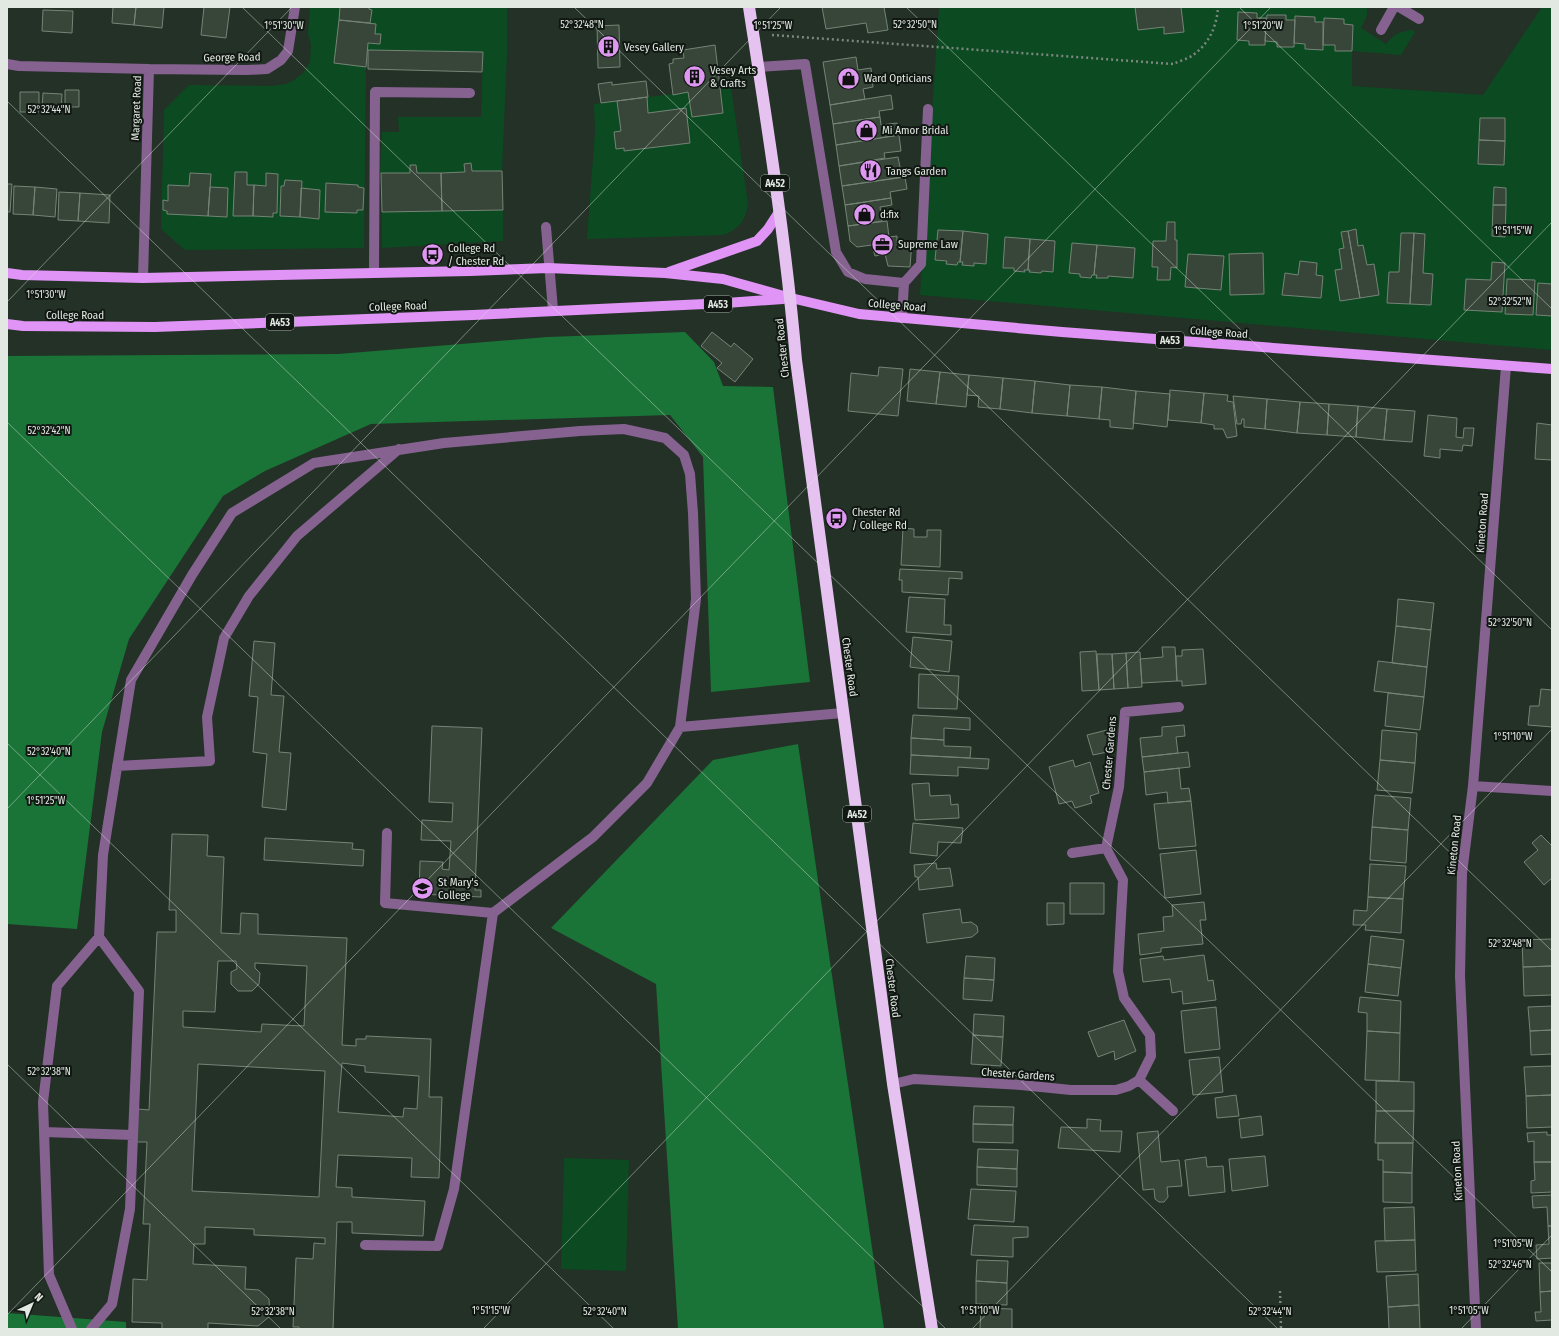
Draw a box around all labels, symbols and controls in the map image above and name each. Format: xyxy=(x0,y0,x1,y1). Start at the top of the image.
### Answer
text: 52°32'48"N xyxy=(560,19,604,31)
text: 52°32'50"N xyxy=(893,19,937,31)
text: 1°51'30"W xyxy=(264,20,304,32)
text: 1°51'25"W xyxy=(754,20,793,32)
text: 1°51'20"W xyxy=(1243,20,1283,32)
building icon: Vesey Gallery xyxy=(595,34,621,60)
place label: Vesey Gallery xyxy=(624,41,684,54)
street label: George Road xyxy=(203,51,261,64)
building icon: Vesey Arts & Crafts xyxy=(681,63,707,89)
place label: Vesey Arts & Crafts xyxy=(710,64,757,90)
shop icon: Ward Opticians xyxy=(836,65,862,91)
place label: Ward Opticians xyxy=(864,72,932,85)
street label: Margaret Road xyxy=(129,75,144,141)
text: 52°32'44"N xyxy=(27,104,71,116)
shop icon: Mi Amor Bridal xyxy=(853,117,879,143)
place label: Mi Amor Bridal xyxy=(882,124,948,137)
restaurant icon: Tangs Garden xyxy=(857,158,883,184)
place label: Tangs Garden xyxy=(886,165,946,178)
road number: A452 xyxy=(761,175,789,191)
shop icon: d:fix xyxy=(851,201,877,227)
place label: d:fix xyxy=(880,208,899,221)
text: 1°51'15"W xyxy=(1494,225,1533,237)
office icon: Supreme Law xyxy=(869,231,895,257)
place label: Supreme Law xyxy=(898,238,958,251)
bus stop icon: College Rd / Chester Rd xyxy=(419,241,445,267)
place label: College Rd / Chester Rd xyxy=(448,242,504,268)
text: 1°51'30"W xyxy=(26,289,66,301)
road number: A453 xyxy=(704,296,732,312)
street label: College Road xyxy=(867,296,926,315)
text: 52°32'52"N xyxy=(1488,296,1532,308)
street label: College Road xyxy=(369,299,427,314)
street label: College Road xyxy=(46,309,104,322)
road number: A453 xyxy=(266,314,294,330)
street label: Chester Road xyxy=(773,318,792,378)
street label: College Road xyxy=(1189,324,1248,341)
road number: A453 xyxy=(1156,332,1184,348)
text: 52°32'42"N xyxy=(27,425,71,437)
street label: Kineton Road xyxy=(1474,493,1491,554)
bus stop icon: Chester Rd / College Rd xyxy=(824,505,850,531)
place label: Chester Rd / College Rd xyxy=(852,506,907,532)
text: 52°32'50"N xyxy=(1488,617,1532,629)
street label: Chester Road xyxy=(839,637,860,697)
street label: Chester Gardens xyxy=(1100,715,1119,790)
text: 1°51'10"W xyxy=(1494,731,1533,743)
text: 52°32'40"N xyxy=(27,746,71,758)
text: 1°51'25"W xyxy=(27,795,66,807)
road number: A452 xyxy=(843,806,871,822)
street label: Kineton Road xyxy=(1445,814,1464,876)
school or university icon: St Mary's College xyxy=(409,875,435,901)
place label: St Mary's College xyxy=(438,876,479,902)
text: 52°32'48"N xyxy=(1488,938,1532,950)
street label: Chester Road xyxy=(882,958,903,1018)
street label: Chester Gardens xyxy=(981,1065,1055,1084)
text: 52°32'38"N xyxy=(27,1066,71,1078)
street label: Kineton Road xyxy=(1449,1141,1466,1201)
text: 1°51'05"W xyxy=(1493,1238,1533,1250)
text: 52°32'46"N xyxy=(1488,1259,1532,1271)
north arrow xyxy=(12,1284,52,1324)
text: N xyxy=(32,1290,45,1304)
text: 1°51'15"W xyxy=(472,1305,511,1317)
text: 1°51'10"W xyxy=(961,1305,1000,1317)
text: 1°51'05"W xyxy=(1449,1305,1489,1317)
text: 52°32'38"N xyxy=(251,1306,295,1318)
text: 52°32'40"N xyxy=(583,1306,627,1318)
text: 52°32'44"N xyxy=(1248,1306,1292,1318)

